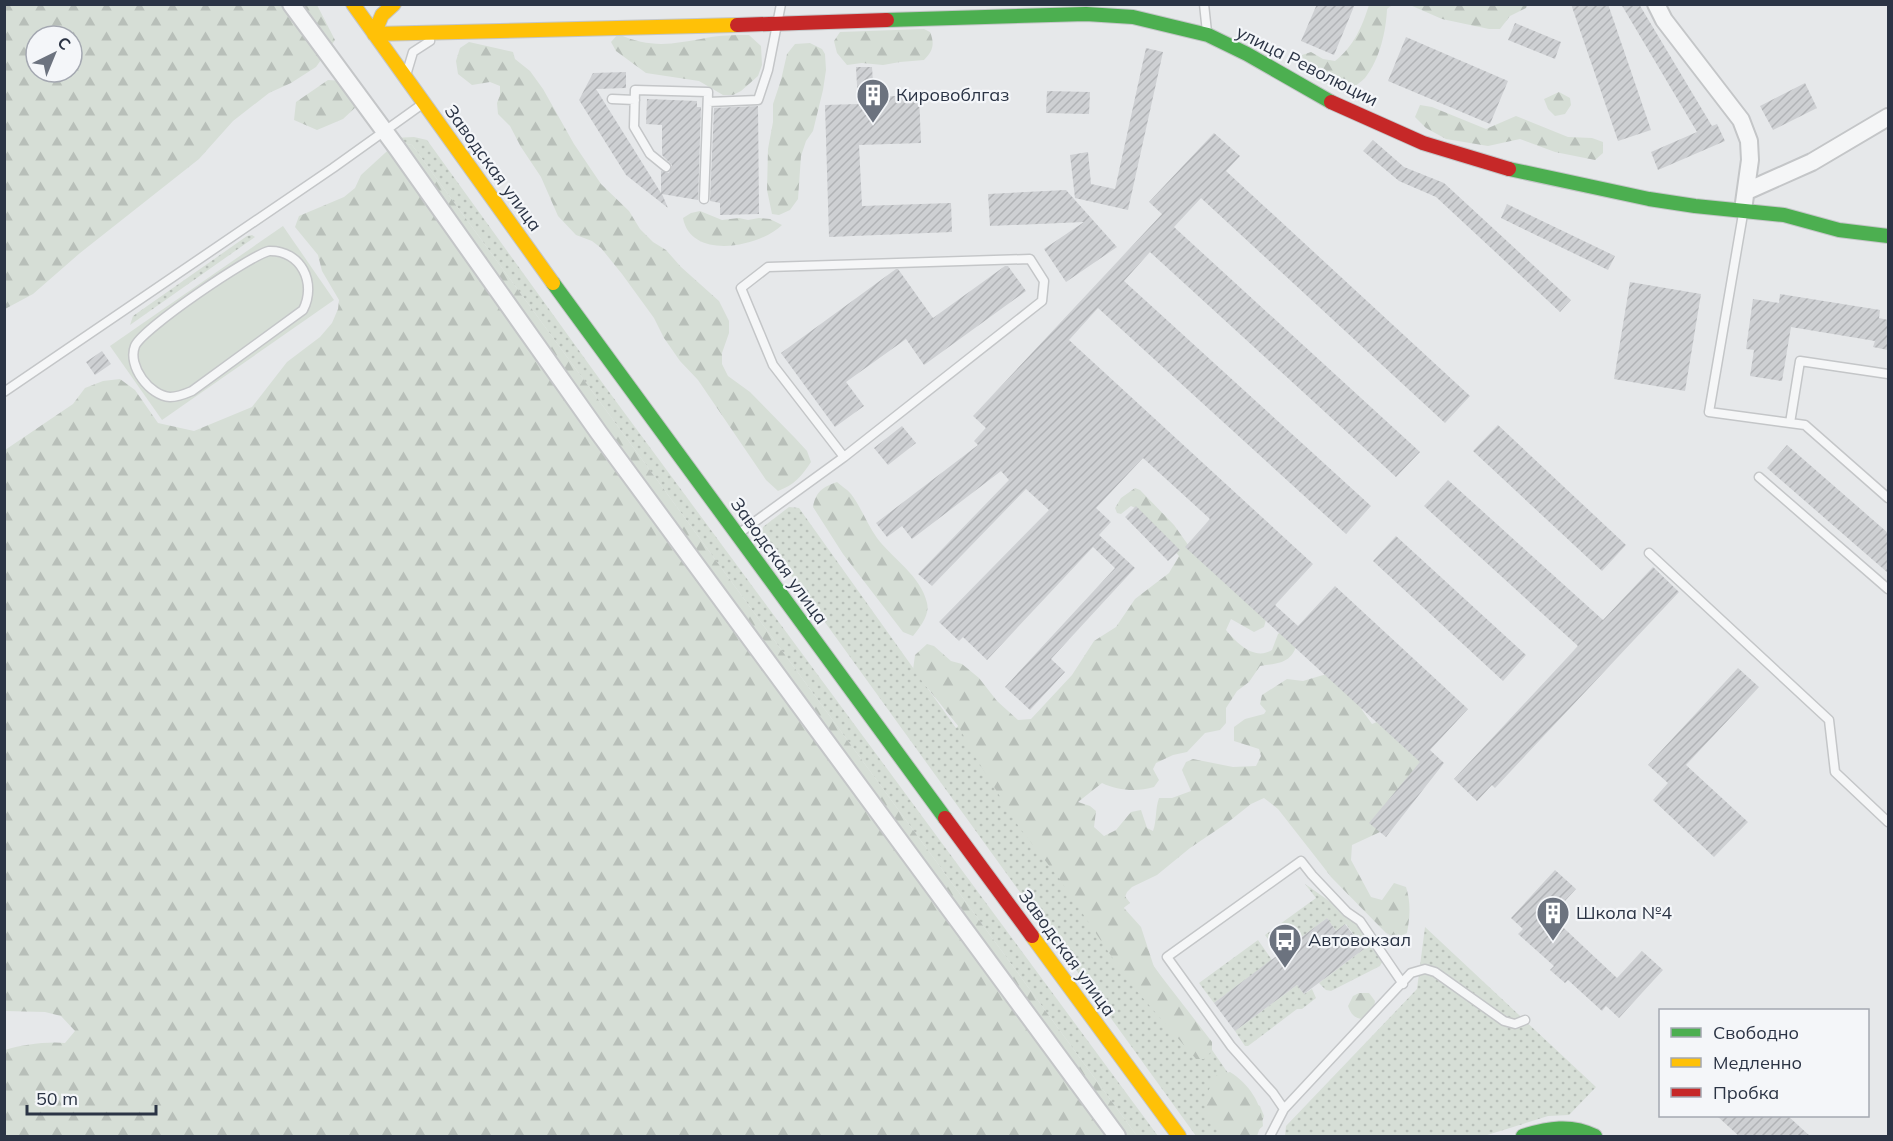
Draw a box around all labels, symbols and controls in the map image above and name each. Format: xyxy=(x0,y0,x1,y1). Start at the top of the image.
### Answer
street label: улица Революции xyxy=(1233,20,1382,111)
north arrow xyxy=(24,24,84,84)
text: С xyxy=(53,32,75,54)
building icon: Кировоблгаз xyxy=(855,77,891,124)
place label: Кировоблгаз xyxy=(896,83,1009,106)
street label: Заводская улица xyxy=(440,100,547,236)
street label: Заводская улица xyxy=(726,493,833,629)
street label: Заводская улица xyxy=(1014,885,1121,1021)
building icon: Школа №4 xyxy=(1535,895,1571,942)
place label: Школа №4 xyxy=(1576,901,1672,924)
bus stop icon: Автовокзал xyxy=(1267,922,1303,969)
place label: Автовокзал xyxy=(1308,928,1411,951)
legend xyxy=(1659,1009,1869,1117)
text: Свободно xyxy=(1713,1021,1799,1044)
text: Медленно xyxy=(1713,1051,1802,1074)
scale bar xyxy=(27,1078,156,1116)
text: Пробка xyxy=(1713,1081,1779,1104)
text: 50 m xyxy=(36,1087,78,1110)

